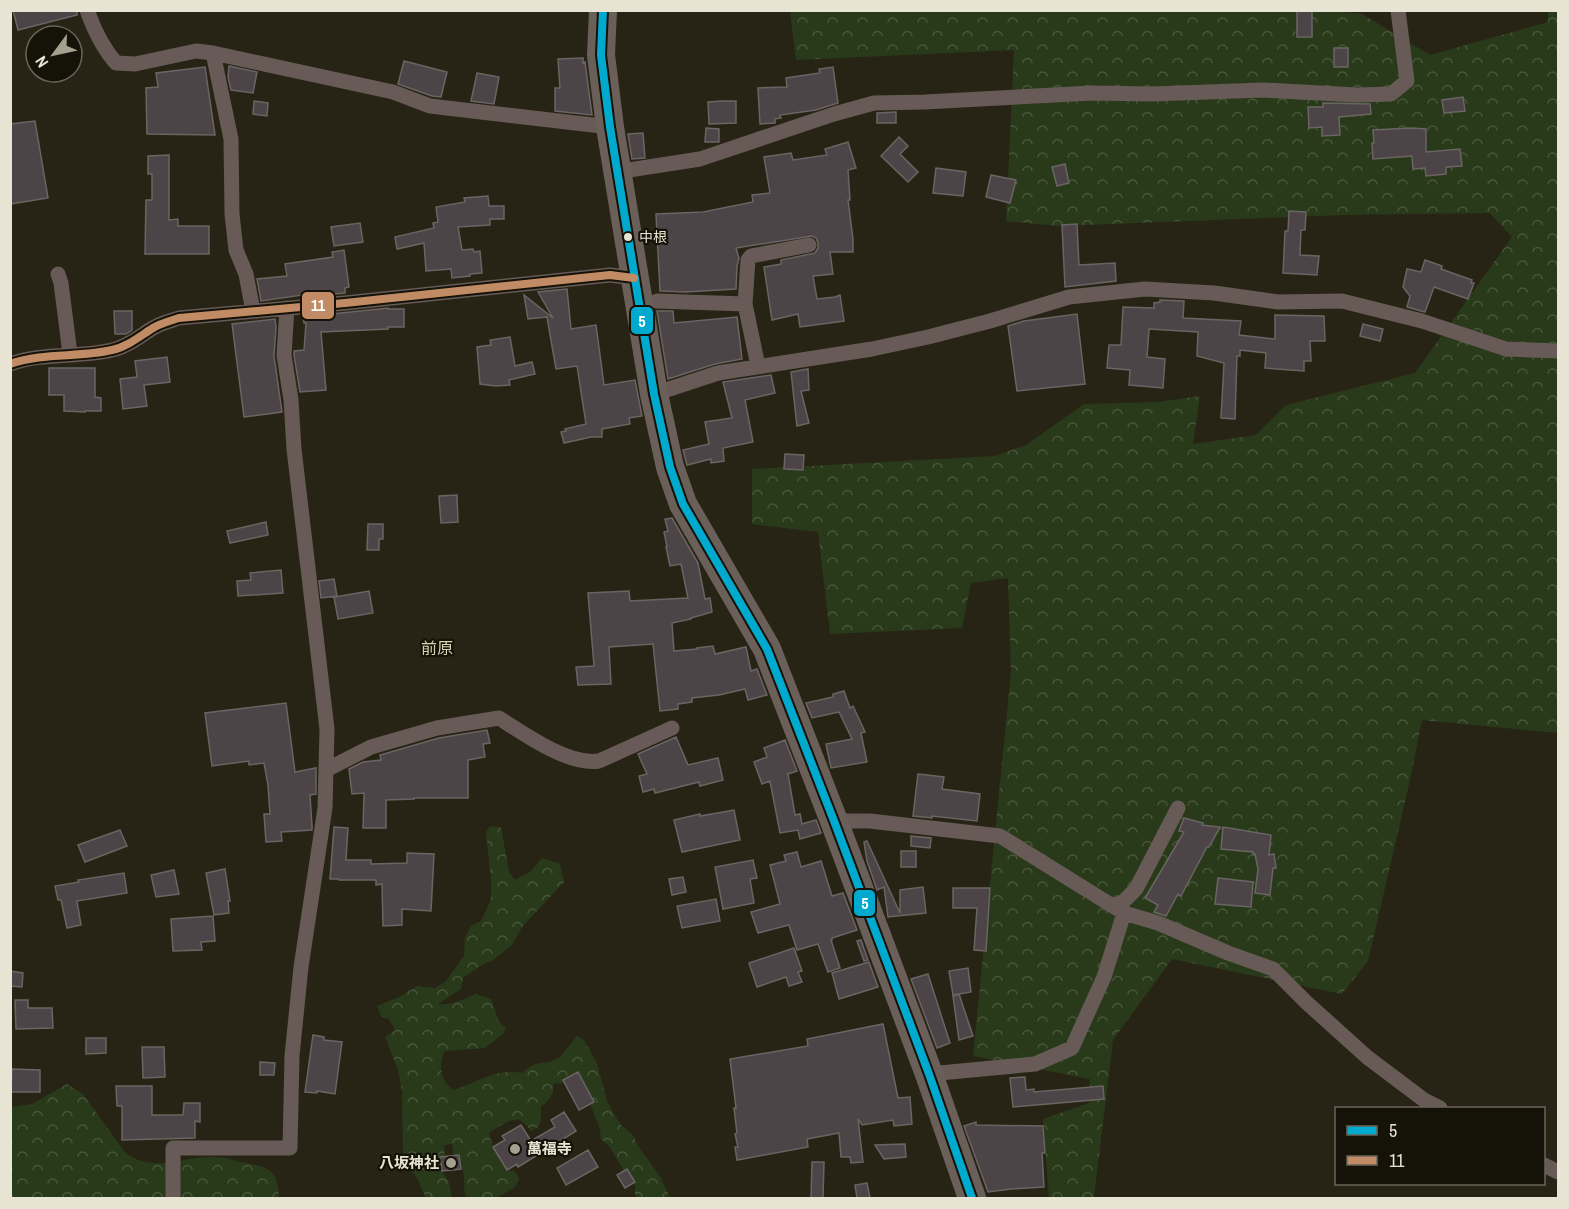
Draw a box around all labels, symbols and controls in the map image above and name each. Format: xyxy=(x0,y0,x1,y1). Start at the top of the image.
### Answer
north arrow xyxy=(24,24,84,84)
text: N xyxy=(30,52,53,72)
place label: 中根 xyxy=(639,228,667,246)
marker: 中根 xyxy=(622,231,634,243)
line badge: 11 xyxy=(301,291,335,320)
text: 11 xyxy=(311,294,326,316)
line badge: 5 xyxy=(630,306,654,335)
text: 5 xyxy=(638,310,646,332)
district label: 前原 xyxy=(421,637,453,659)
line badge: 5 xyxy=(853,889,876,917)
text: 5 xyxy=(861,892,869,914)
legend xyxy=(1335,1107,1545,1185)
text: 5 xyxy=(1389,1118,1397,1143)
place label: 萬福寺 xyxy=(527,1138,572,1159)
marker: 萬福寺 xyxy=(508,1142,522,1156)
text: 11 xyxy=(1389,1148,1405,1173)
place label: 八坂神社 xyxy=(379,1152,439,1173)
marker: 八坂神社 xyxy=(444,1156,458,1170)

